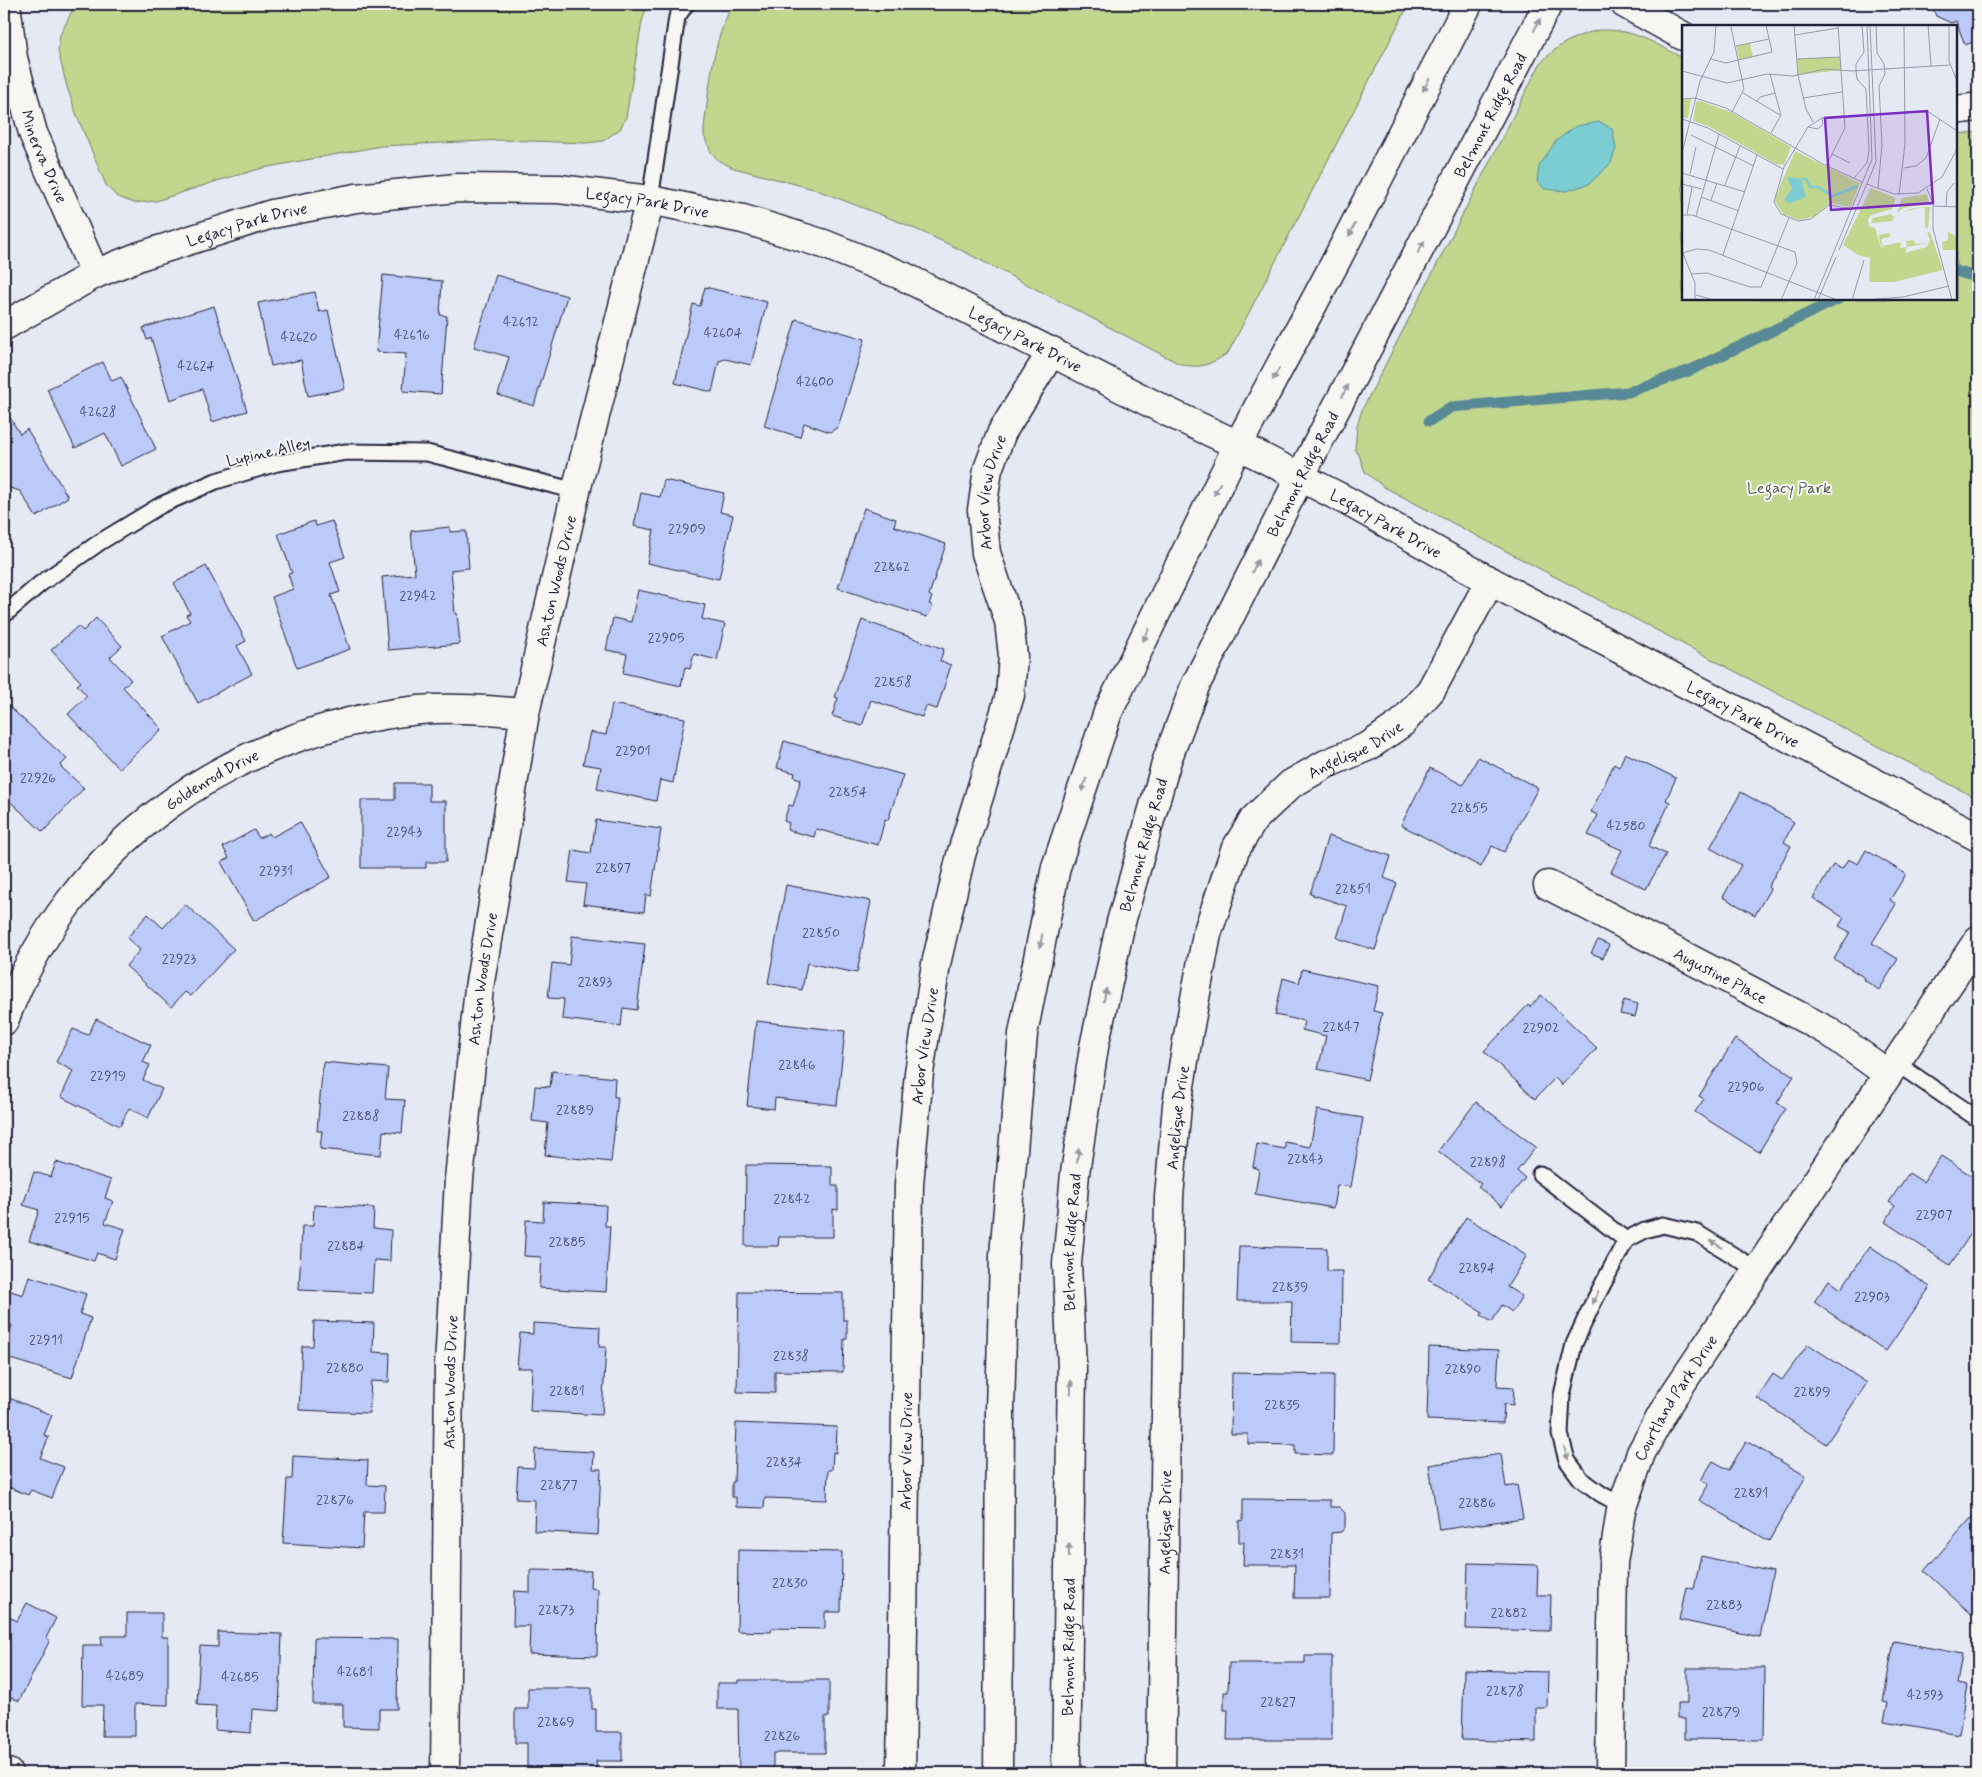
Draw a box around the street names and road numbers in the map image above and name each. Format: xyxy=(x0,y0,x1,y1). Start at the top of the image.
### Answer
street label: Belmont Ridge Road xyxy=(1450,50,1532,182)
street label: Minerva Drive xyxy=(15,108,72,207)
street label: Legacy Park Drive xyxy=(584,183,710,224)
street label: Legacy Park Drive xyxy=(184,199,309,252)
street label: Legacy Park Drive xyxy=(964,302,1085,378)
street label: Belmont Ridge Road xyxy=(1263,408,1344,541)
street label: Arbor View Drive xyxy=(973,432,1012,551)
street label: Lupine Alley xyxy=(224,433,312,472)
street label: Legacy Park Drive xyxy=(1326,485,1445,564)
street label: Ashton Woods Drive xyxy=(532,513,582,649)
street label: Legacy Park Drive xyxy=(1682,677,1803,753)
street label: Angelique Drive xyxy=(1304,716,1408,784)
street label: Goldenrod Drive xyxy=(161,745,263,816)
street label: Belmont Ridge Road xyxy=(1115,776,1173,915)
street label: Ashton Woods Drive xyxy=(464,911,503,1046)
street label: Augustine Place xyxy=(1670,943,1771,1010)
street label: Arbor View Drive xyxy=(907,986,944,1106)
street label: Angelique Drive xyxy=(1162,1064,1195,1171)
street label: Belmont Ridge Road xyxy=(1058,1173,1087,1312)
street label: Ashton Woods Drive xyxy=(439,1315,464,1449)
street label: Courtland Park Drive xyxy=(1630,1331,1723,1464)
street label: Arbor View Drive xyxy=(896,1392,918,1510)
street label: Angelique Drive xyxy=(1155,1469,1177,1575)
street label: Belmont Ridge Road xyxy=(1058,1578,1081,1716)

